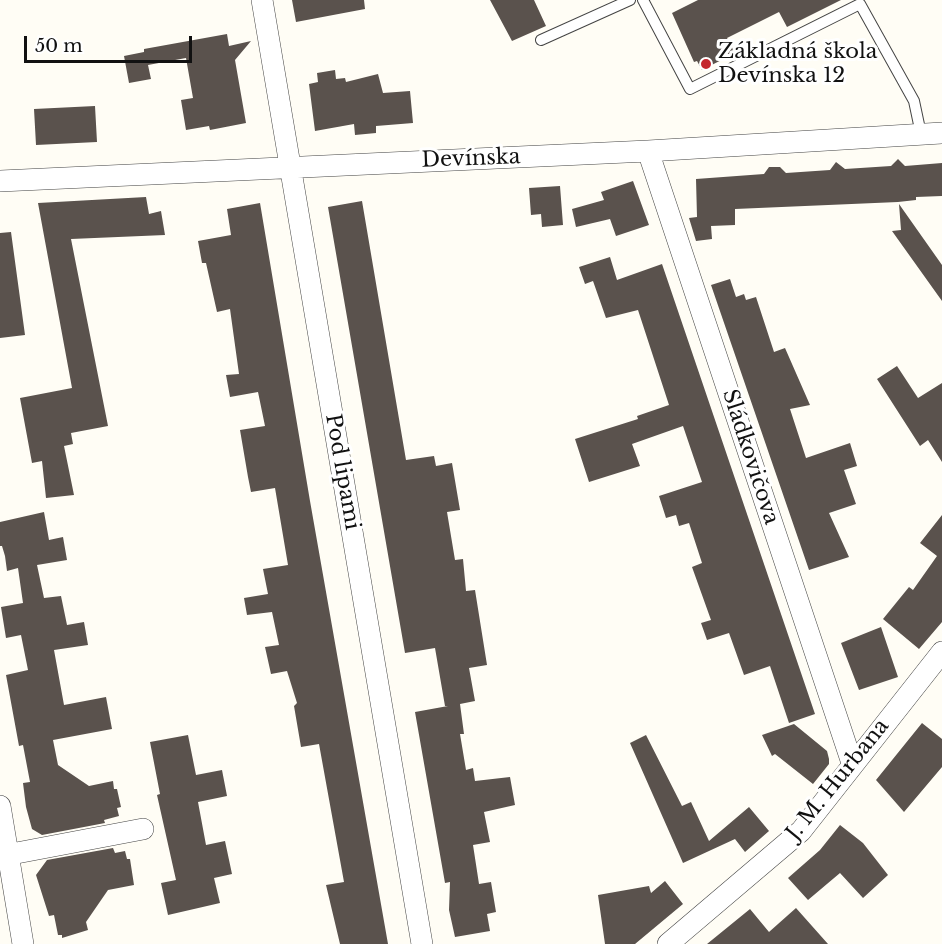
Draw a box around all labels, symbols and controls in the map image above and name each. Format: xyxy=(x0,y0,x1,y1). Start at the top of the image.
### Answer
scale bar xyxy=(27,24,195,62)
text: 50 m xyxy=(35,35,83,57)
place label: Základná škola Devínska 12 xyxy=(718,39,877,89)
marker: Základná škola Devínska 12 xyxy=(699,57,713,71)
street label: Devínska xyxy=(421,145,521,173)
street label: Sládkovičova xyxy=(716,386,784,528)
street label: Pod lipami xyxy=(319,412,365,532)
street label: J. M. Hurbana xyxy=(781,714,895,846)

